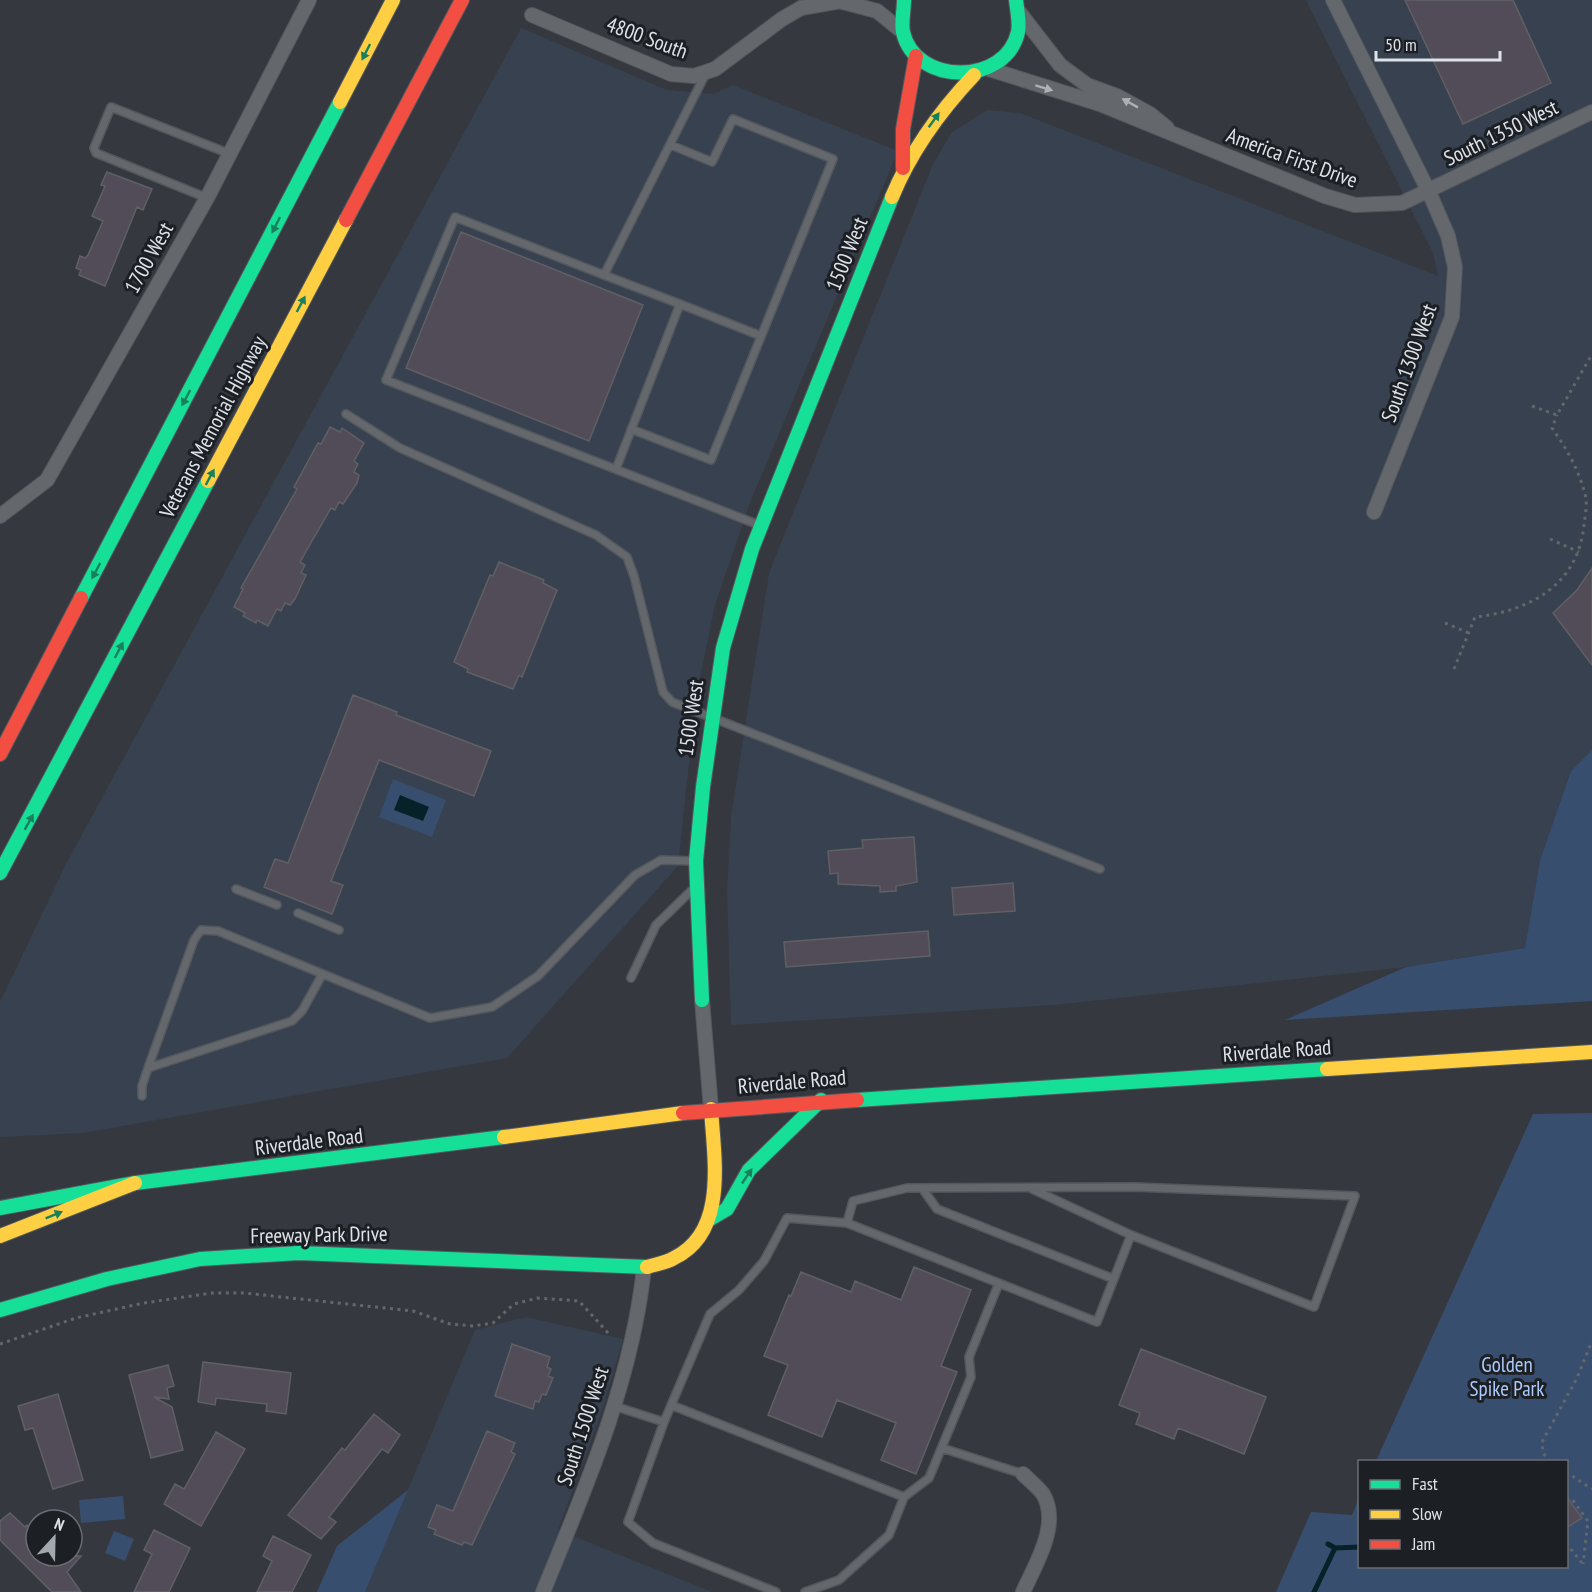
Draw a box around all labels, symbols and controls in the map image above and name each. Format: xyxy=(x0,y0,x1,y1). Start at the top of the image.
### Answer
street label: 4800 South xyxy=(603,10,691,65)
scale bar xyxy=(1376,24,1500,62)
text: 50 m xyxy=(1385,33,1417,56)
one-way arrow xyxy=(361,44,371,61)
one-way arrow xyxy=(1035,84,1053,93)
street label: South 1350 West xyxy=(1439,93,1562,172)
one-way arrow xyxy=(1122,98,1139,108)
one-way arrow xyxy=(928,113,940,129)
street label: America First Drive xyxy=(1223,121,1361,194)
street label: 1500 West xyxy=(820,213,874,294)
one-way arrow xyxy=(272,216,282,234)
street label: 1700 West xyxy=(118,217,179,298)
one-way arrow xyxy=(296,296,306,313)
street label: South 1300 West xyxy=(1375,300,1442,425)
street label: Veterans Memorial Highway xyxy=(153,331,272,523)
one-way arrow xyxy=(182,389,192,407)
one-way arrow xyxy=(205,468,215,485)
one-way arrow xyxy=(91,563,101,580)
one-way arrow xyxy=(115,641,124,658)
street label: 1500 West xyxy=(672,678,709,758)
one-way arrow xyxy=(23,814,34,830)
street label: Riverdale Road xyxy=(1222,1033,1332,1068)
street label: Riverdale Road xyxy=(737,1063,847,1100)
street label: Riverdale Road xyxy=(253,1121,364,1162)
one-way arrow xyxy=(741,1168,752,1184)
one-way arrow xyxy=(46,1209,64,1219)
street label: Freeway Park Drive xyxy=(250,1220,388,1249)
park label: Golden Spike Park xyxy=(1470,1351,1544,1402)
street label: South 1500 West xyxy=(551,1363,615,1489)
legend xyxy=(1358,1460,1568,1568)
text: Fast xyxy=(1412,1472,1438,1495)
text: Slow xyxy=(1412,1502,1443,1525)
north arrow xyxy=(24,1508,84,1568)
text: N xyxy=(52,1513,67,1535)
text: Jam xyxy=(1411,1532,1435,1555)

